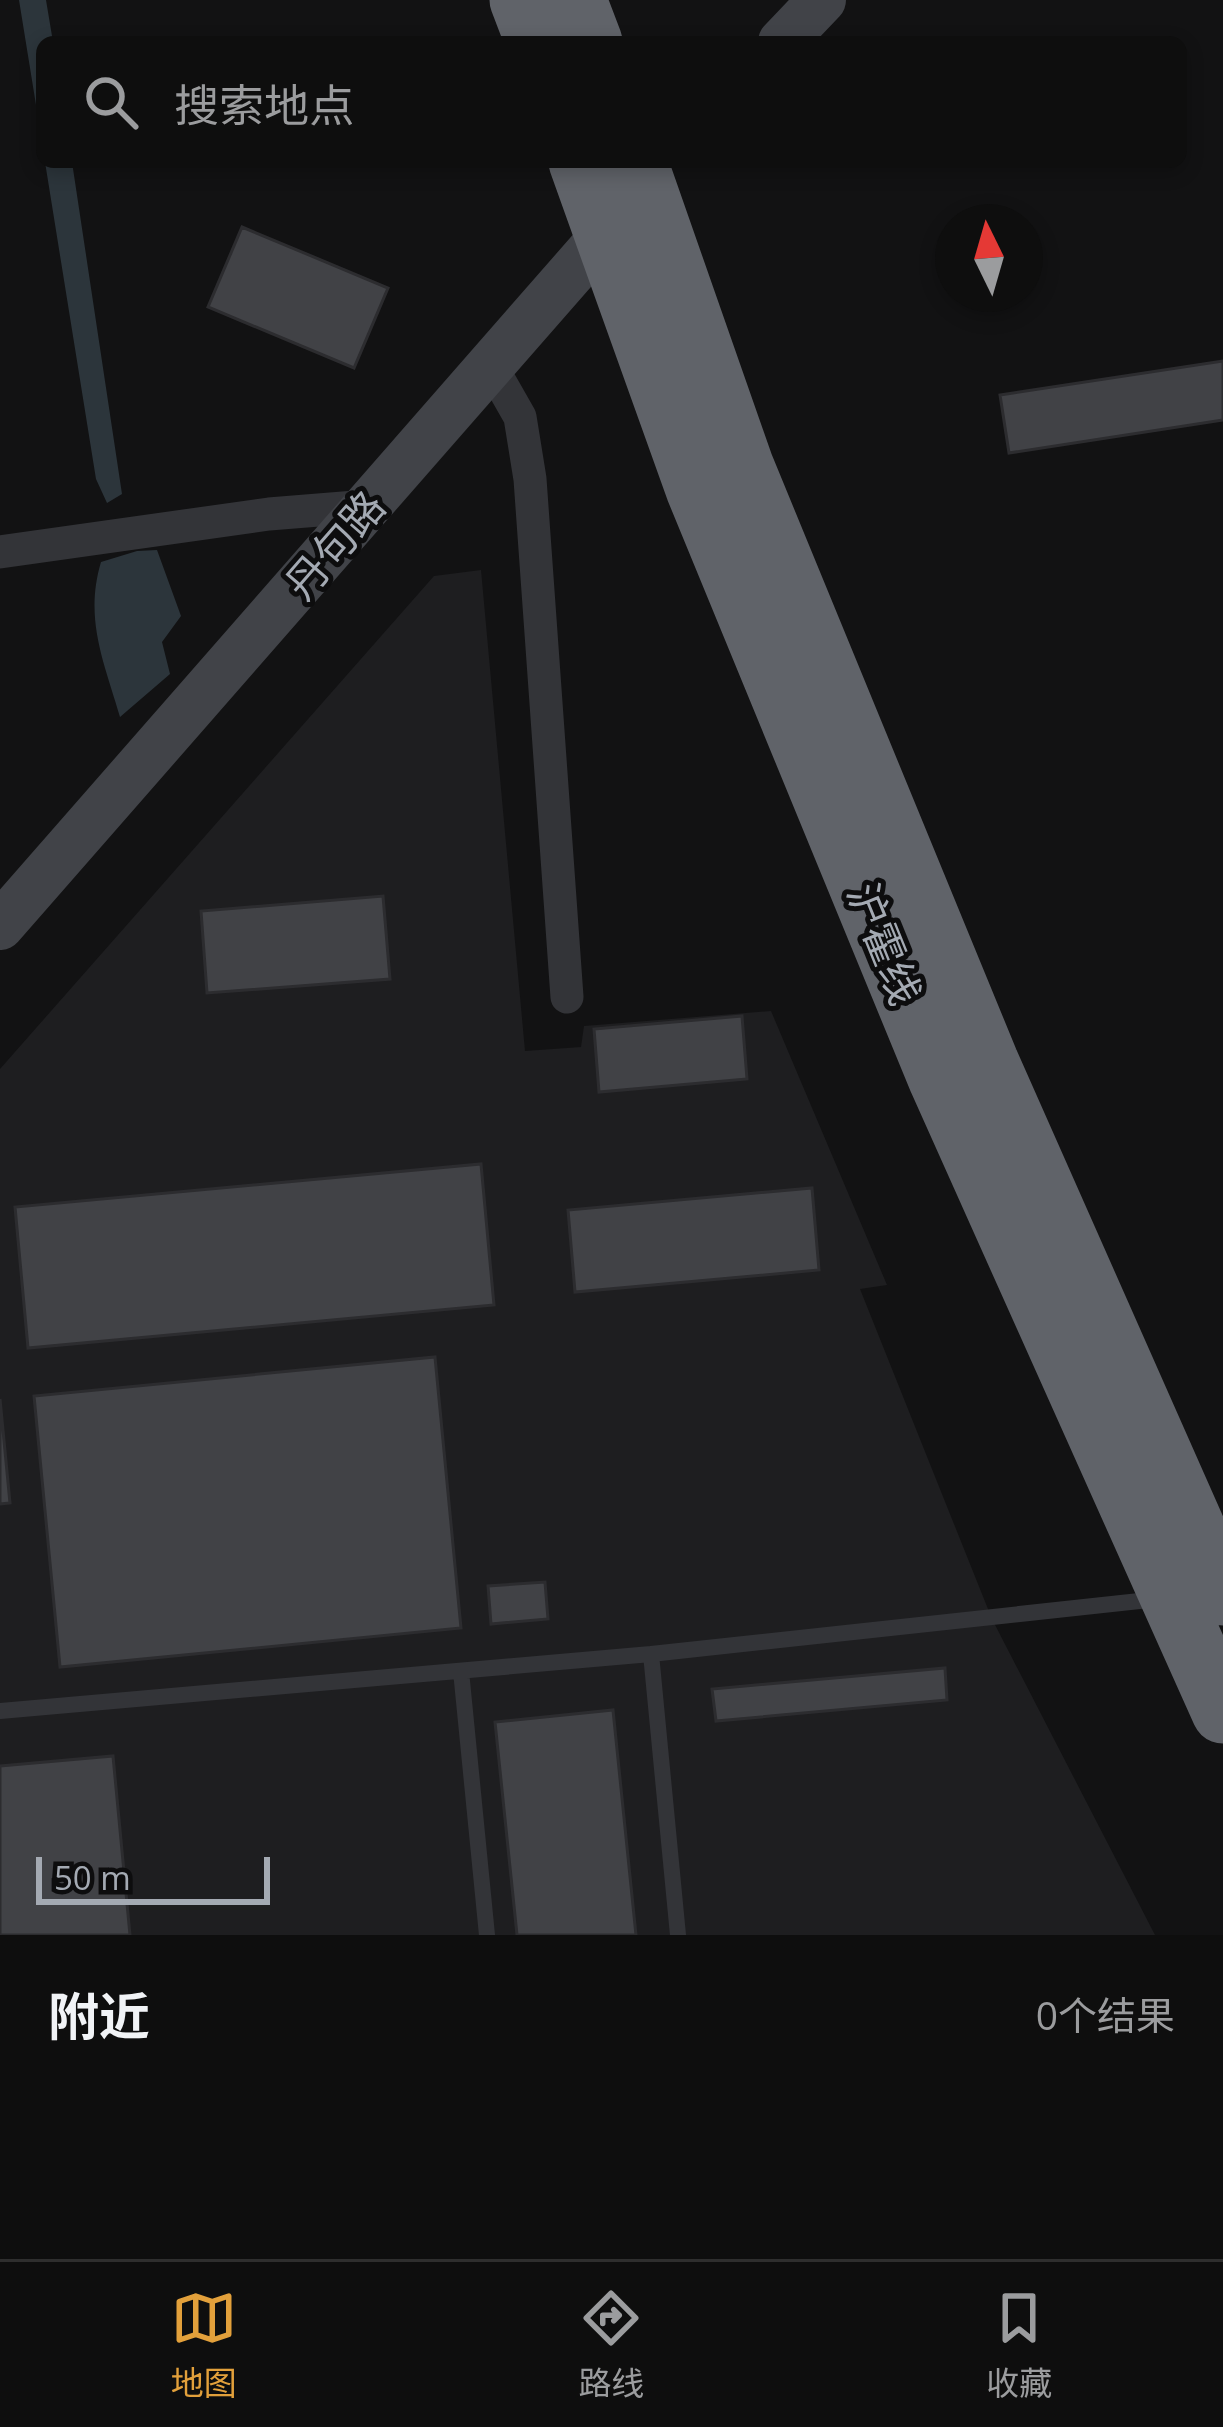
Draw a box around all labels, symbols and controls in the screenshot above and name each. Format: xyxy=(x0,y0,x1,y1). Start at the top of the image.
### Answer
search box xyxy=(36,36,1187,168)
icon: search xyxy=(78,69,144,135)
text: 搜索地点 xyxy=(174,74,354,135)
north arrow xyxy=(935,204,1043,312)
street label: 丹句路 xyxy=(271,478,397,610)
street label: 沪霍线 xyxy=(835,874,935,1013)
scale bar xyxy=(36,1851,270,1904)
text: 50 m xyxy=(54,1855,131,1900)
text: 附近 xyxy=(48,1980,150,2050)
text: 0个结果 xyxy=(1036,1988,1175,2041)
tab: 地图 xyxy=(171,2285,237,2405)
tab: 路线 xyxy=(578,2285,644,2405)
tab: 收藏 xyxy=(986,2285,1052,2405)

